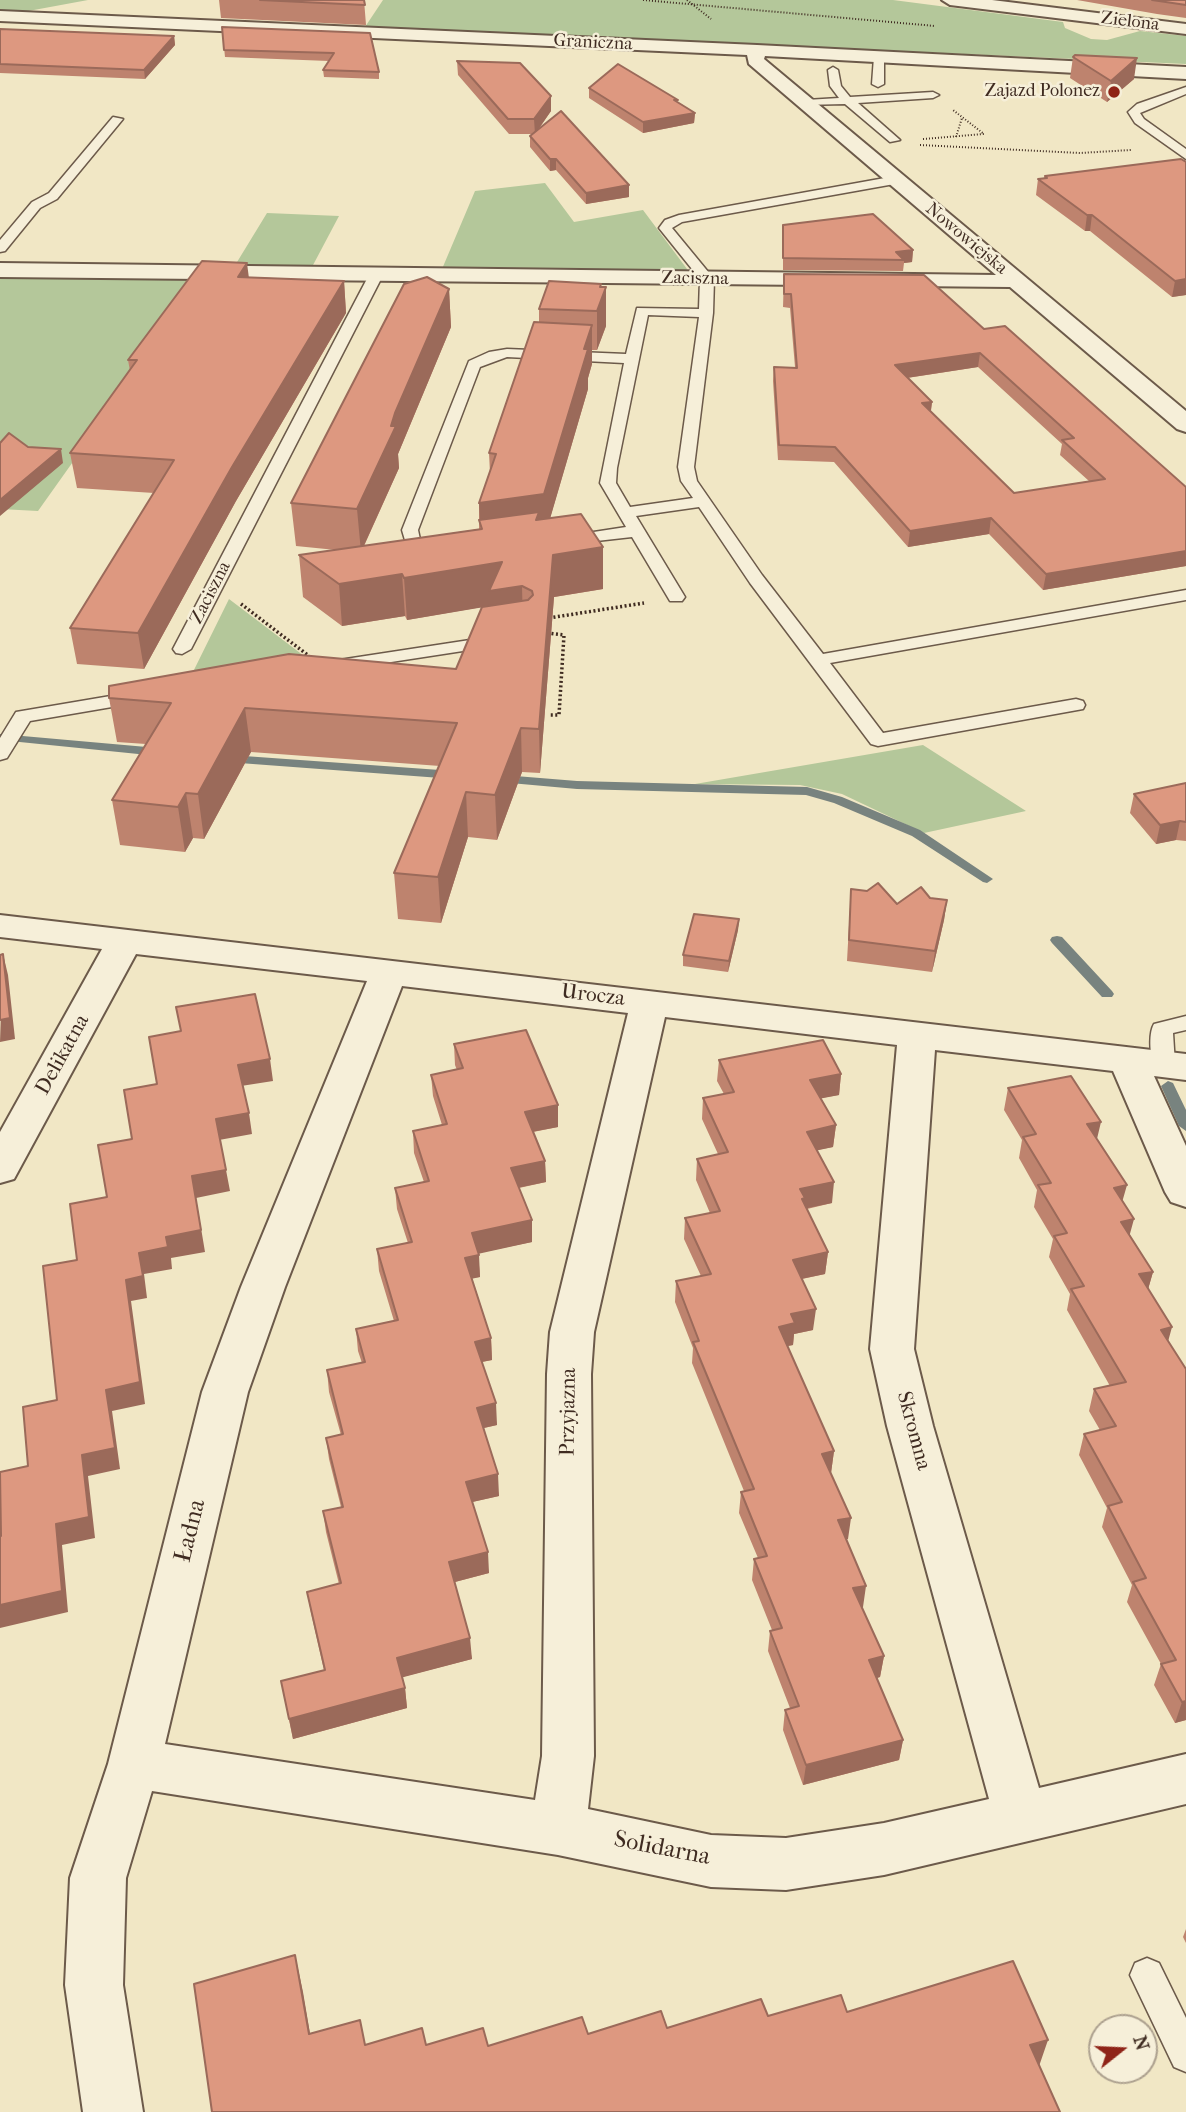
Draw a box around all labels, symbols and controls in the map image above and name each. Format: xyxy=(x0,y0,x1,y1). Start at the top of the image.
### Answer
street label: Zielona xyxy=(1099,8,1161,36)
street label: Graniczna xyxy=(553,30,633,56)
place label: Zajazd Polonez xyxy=(984,81,1100,103)
marker: Zajazd Polonez xyxy=(1106,84,1122,100)
street label: Nowowiejska xyxy=(921,199,1011,279)
street label: Zaciszna xyxy=(661,268,729,290)
street label: Zaciszna xyxy=(186,558,236,628)
street label: Urocza xyxy=(560,980,626,1012)
street label: Delikatna xyxy=(31,1010,95,1100)
street label: Przyjazna xyxy=(556,1368,582,1456)
street label: Skromna xyxy=(890,1389,936,1473)
street label: Ładna xyxy=(169,1497,213,1565)
street label: Solidarna xyxy=(611,1826,713,1872)
north arrow xyxy=(1088,2014,1158,2084)
text: N xyxy=(1128,2033,1154,2053)

